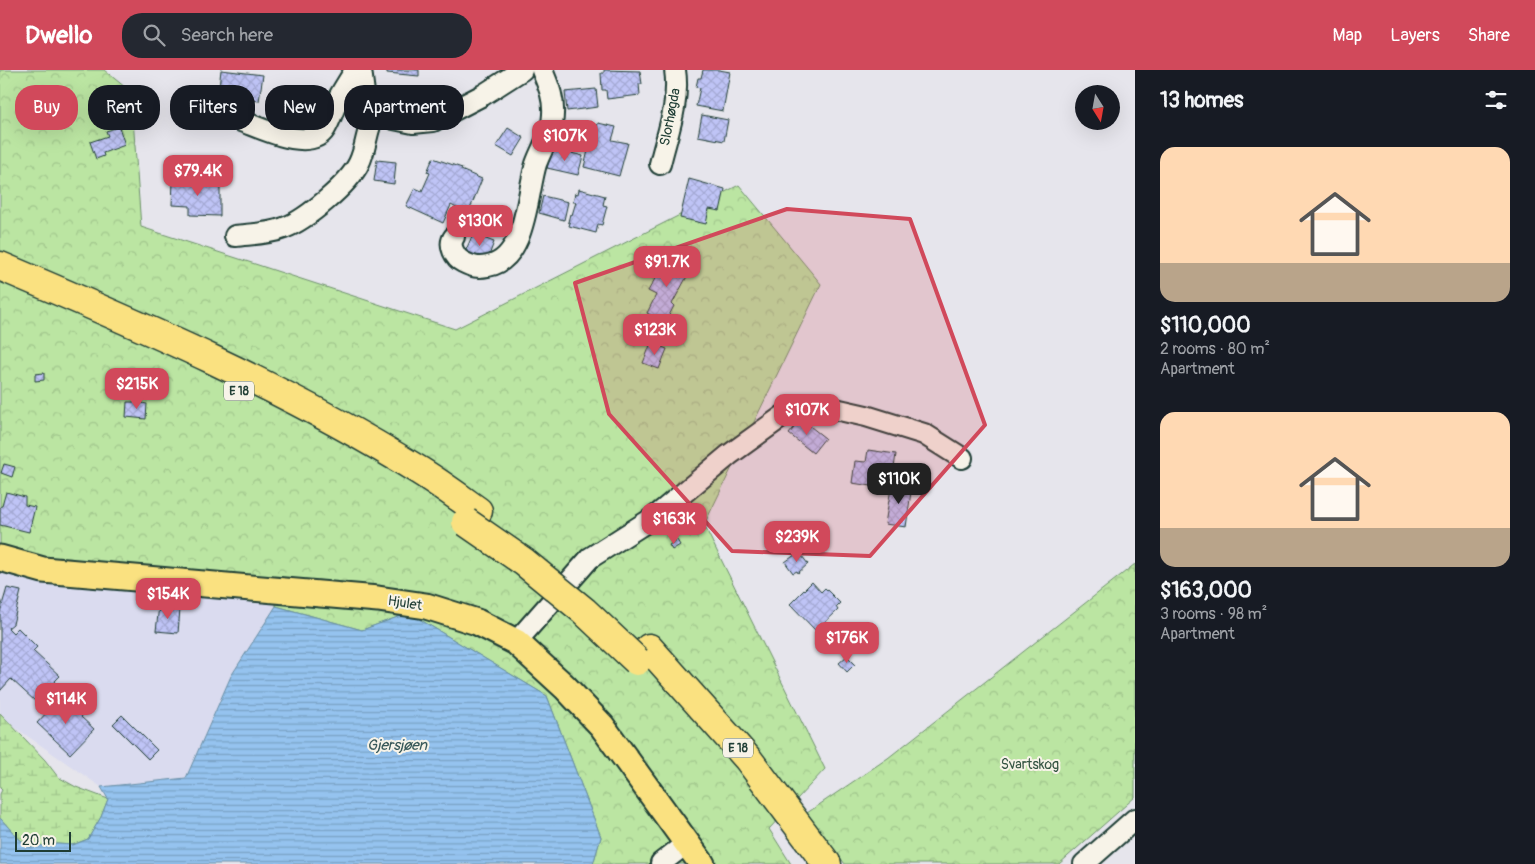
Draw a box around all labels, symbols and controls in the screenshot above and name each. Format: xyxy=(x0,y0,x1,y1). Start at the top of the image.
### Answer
search box xyxy=(122,13,472,58)
text: Dwello xyxy=(25,21,92,50)
icon: search xyxy=(140,21,168,49)
text: Search here xyxy=(180,23,273,47)
text: Map xyxy=(1333,24,1362,47)
text: Layers xyxy=(1390,24,1440,47)
text: Share xyxy=(1468,24,1510,47)
chip: Buy xyxy=(15,85,78,130)
chip: Rent xyxy=(88,85,160,130)
chip: Filters xyxy=(170,85,255,130)
chip: New xyxy=(265,85,334,130)
chip: Apartment xyxy=(344,85,464,130)
north arrow xyxy=(1075,85,1120,130)
map controls xyxy=(1075,85,1120,130)
icon: filters xyxy=(1482,86,1510,114)
street label: Slorhøgda xyxy=(656,87,684,147)
text: 13 homes xyxy=(1160,87,1243,114)
pin: $107K xyxy=(530,119,600,162)
text: $107K xyxy=(543,126,587,146)
pin: $79.4K xyxy=(157,154,239,197)
text: $79.4K xyxy=(174,161,222,181)
icon: home xyxy=(1290,179,1380,269)
pin: $130K xyxy=(445,204,515,247)
text: $130K xyxy=(458,211,502,231)
pin: $91.7K xyxy=(626,246,708,288)
text: $91.7K xyxy=(645,252,689,272)
text: $110,000 xyxy=(1160,312,1251,339)
pin: $123K xyxy=(620,314,690,356)
text: $123K xyxy=(634,320,676,340)
text: 2 rooms · 80 m² xyxy=(1160,339,1270,359)
text: Apartment xyxy=(1160,359,1235,379)
pin: $215K xyxy=(102,368,172,410)
text: $215K xyxy=(116,374,158,394)
road number: E 18 xyxy=(224,382,254,401)
pin: $107K xyxy=(772,394,842,436)
text: $107K xyxy=(785,400,829,420)
icon: home xyxy=(1290,444,1380,534)
pin: $110K xyxy=(864,462,934,505)
text: $110K xyxy=(878,469,920,489)
pin: $163K xyxy=(639,502,709,545)
text: $163K xyxy=(653,509,695,529)
pin: $239K xyxy=(762,520,832,563)
text: $239K xyxy=(775,527,819,547)
text: $163,000 xyxy=(1160,577,1252,604)
pin: $154K xyxy=(133,578,203,620)
text: $154K xyxy=(147,584,189,604)
street label: Hjulet xyxy=(387,592,424,614)
text: 3 rooms · 98 m² xyxy=(1160,604,1267,624)
pin: $176K xyxy=(812,622,882,664)
text: Apartment xyxy=(1160,624,1235,644)
text: $176K xyxy=(826,628,868,648)
pin: $114K xyxy=(31,682,101,725)
text: $114K xyxy=(46,689,86,709)
water label: Gjersjøen xyxy=(367,736,428,755)
road number: E 18 xyxy=(723,738,753,758)
park label: Svartskog xyxy=(1001,756,1059,773)
scale bar xyxy=(15,829,71,852)
text: 20 m xyxy=(22,832,55,849)

